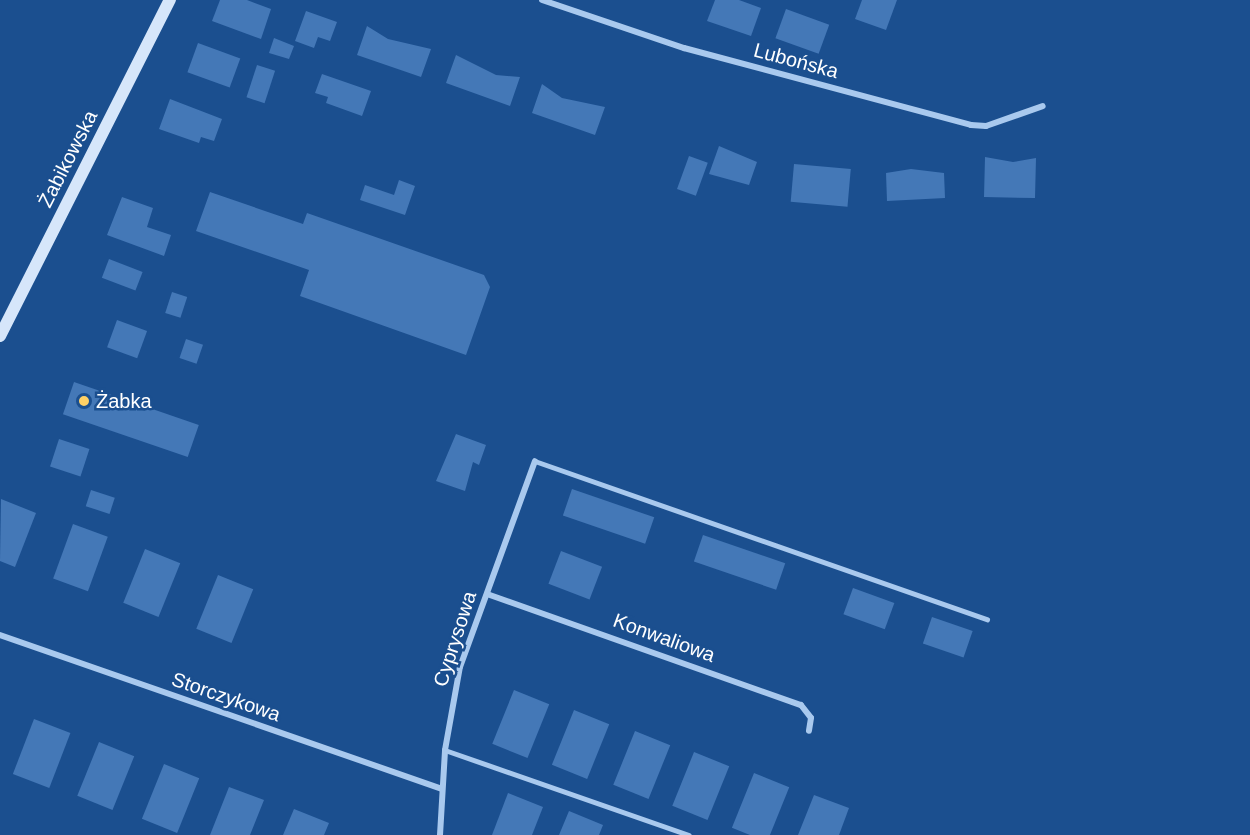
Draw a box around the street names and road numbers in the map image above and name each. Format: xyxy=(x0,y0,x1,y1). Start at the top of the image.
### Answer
street label: Lubońska xyxy=(751,38,841,84)
street label: Żabikowska xyxy=(33,107,103,211)
street label: Cyprysowa xyxy=(428,588,482,690)
street label: Konwaliowa xyxy=(610,608,718,668)
street label: Storczykowa xyxy=(168,667,284,727)

